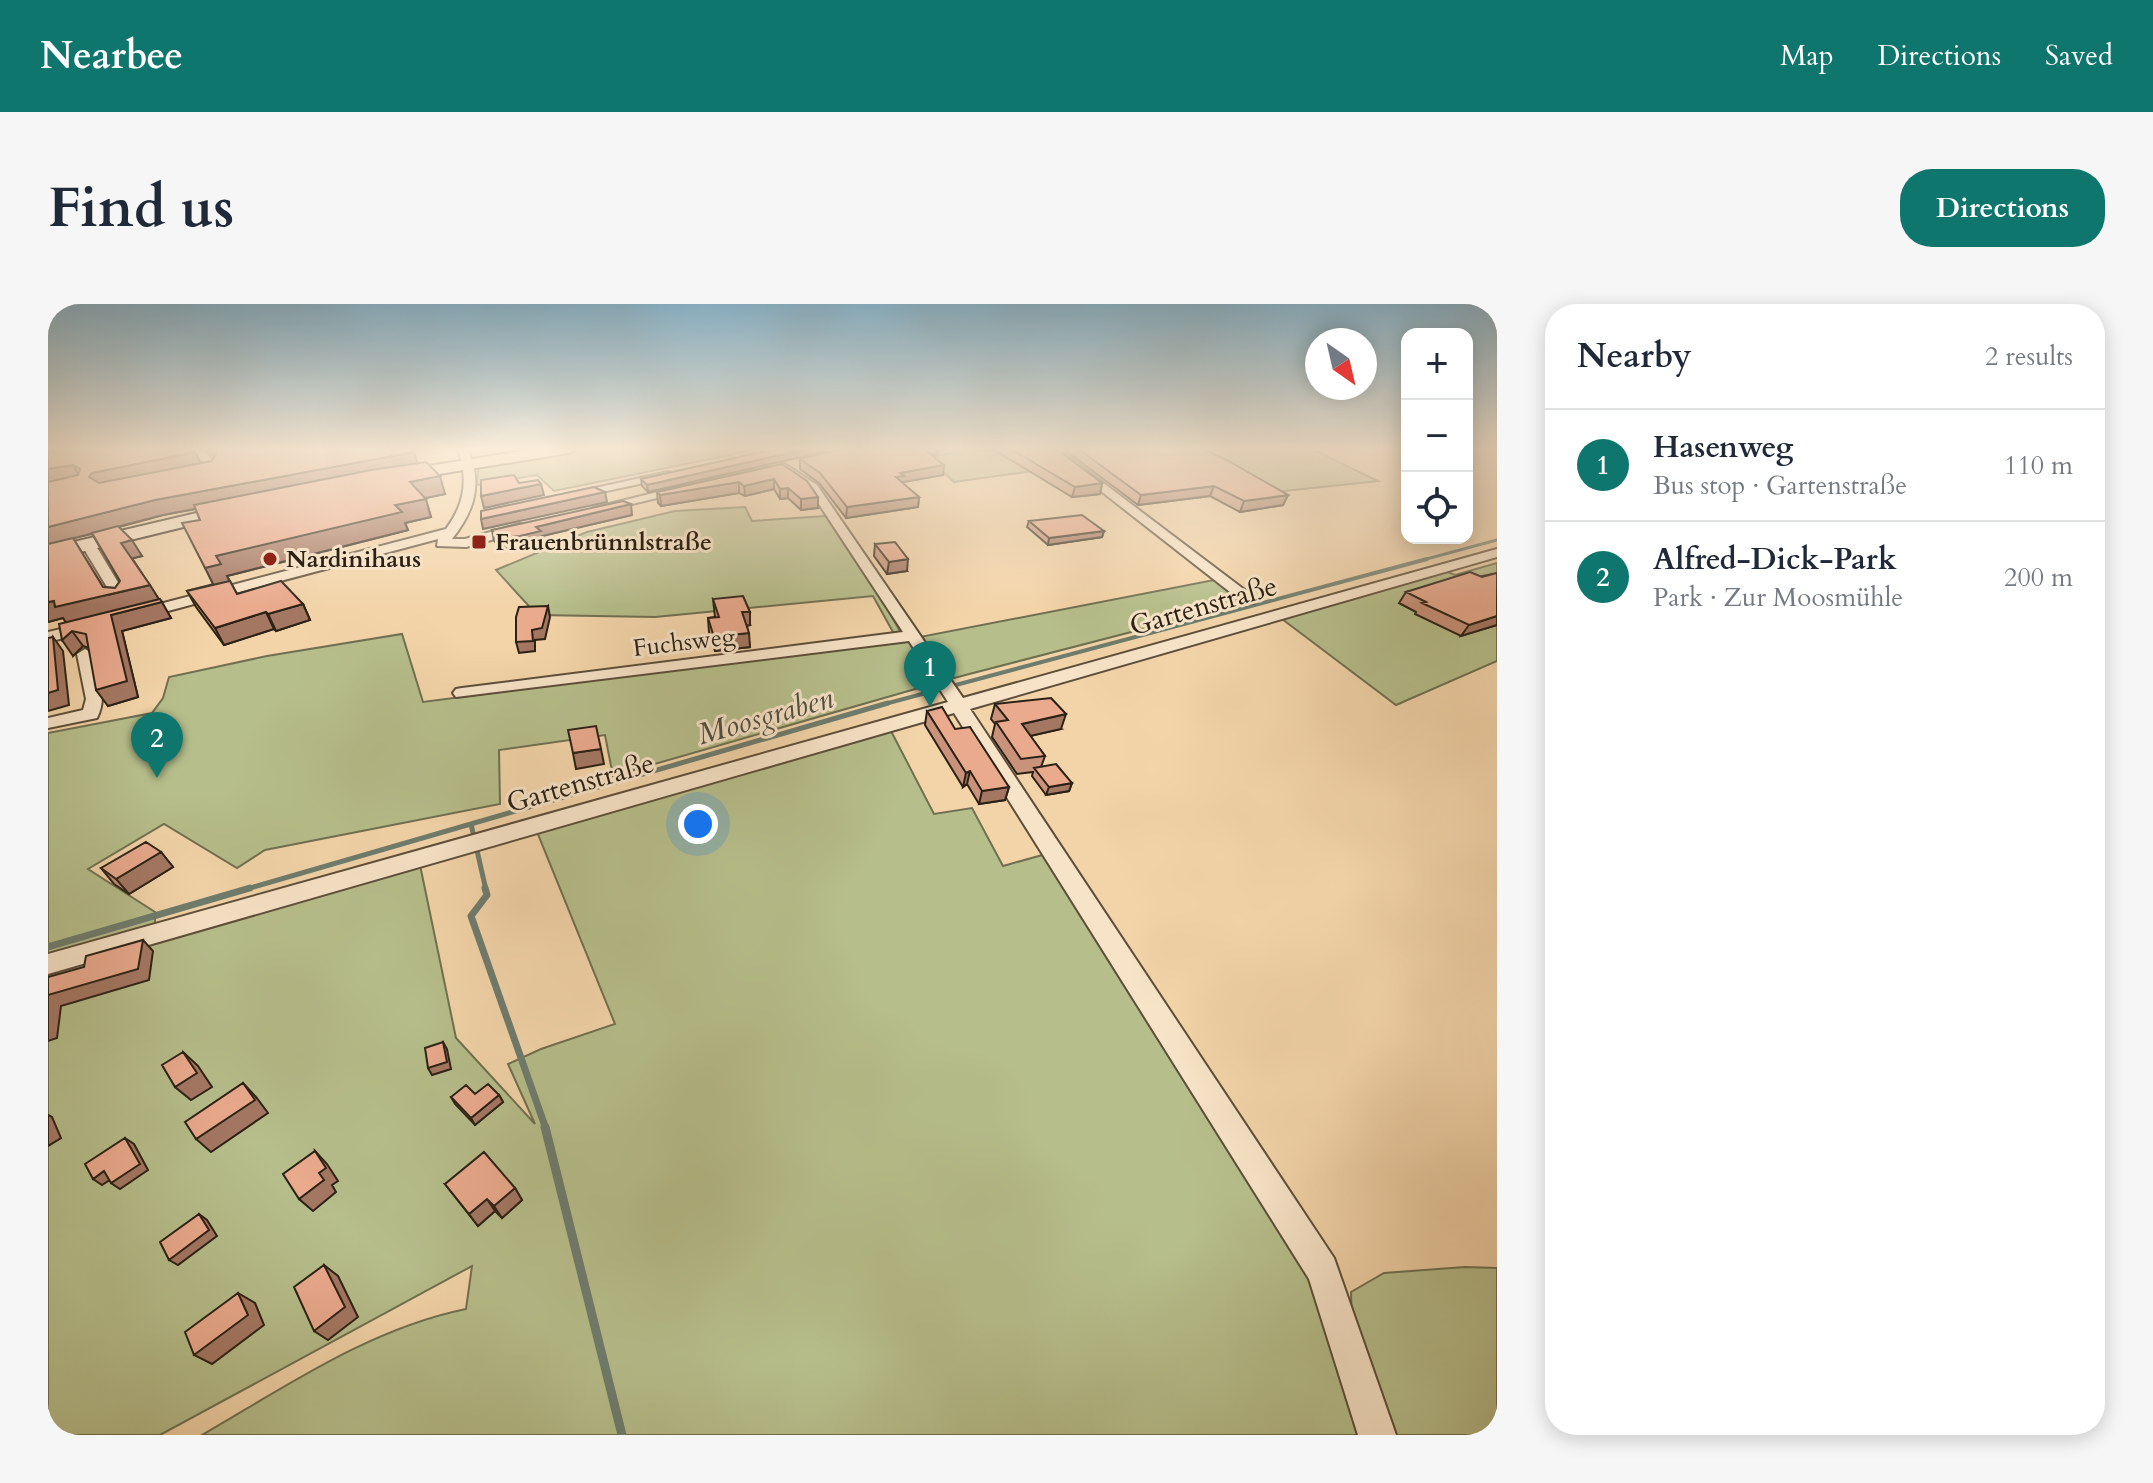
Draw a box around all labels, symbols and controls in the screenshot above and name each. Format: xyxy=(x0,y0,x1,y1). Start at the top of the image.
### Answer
text: Nearbee xyxy=(40,30,183,82)
text: Map xyxy=(1780,37,1834,75)
text: Directions xyxy=(1878,37,2001,75)
text: Saved xyxy=(2045,37,2113,75)
button: Directions xyxy=(1900,169,2105,247)
text: Find us xyxy=(48,171,234,246)
north arrow xyxy=(1305,328,1377,400)
map controls xyxy=(1401,328,1473,544)
button: + xyxy=(1401,328,1473,400)
text: Nearby xyxy=(1577,333,1692,379)
text: 2 results xyxy=(1985,339,2073,374)
button: − xyxy=(1401,400,1473,472)
text: Hasenweg xyxy=(1653,427,1794,468)
text: 1 xyxy=(1596,448,1610,483)
text: 110 m xyxy=(2004,448,2073,483)
text: Bus stop · Gartenstraße xyxy=(1653,468,1907,503)
button: locate xyxy=(1401,472,1473,544)
place label: Frauenbrünnlstraße xyxy=(495,526,712,559)
marker: Frauenbrünnlstraße xyxy=(470,533,488,551)
text: Alfred-Dick-Park xyxy=(1653,539,1897,580)
place label: Nardinihaus xyxy=(286,543,421,576)
marker: Nardinihaus xyxy=(261,550,279,568)
text: 2 xyxy=(1596,560,1610,595)
text: 200 m xyxy=(2004,560,2073,595)
street label: Gartenstraße xyxy=(1125,567,1282,645)
text: Park · Zur Moosmühle xyxy=(1653,580,1903,615)
street label: Fuchsweg xyxy=(631,620,738,665)
pin: 1 xyxy=(904,641,956,707)
water label: Moosgraben xyxy=(693,677,838,755)
pin: 2 xyxy=(131,712,183,778)
street label: Gartenstraße xyxy=(502,744,659,822)
your location xyxy=(678,804,718,844)

